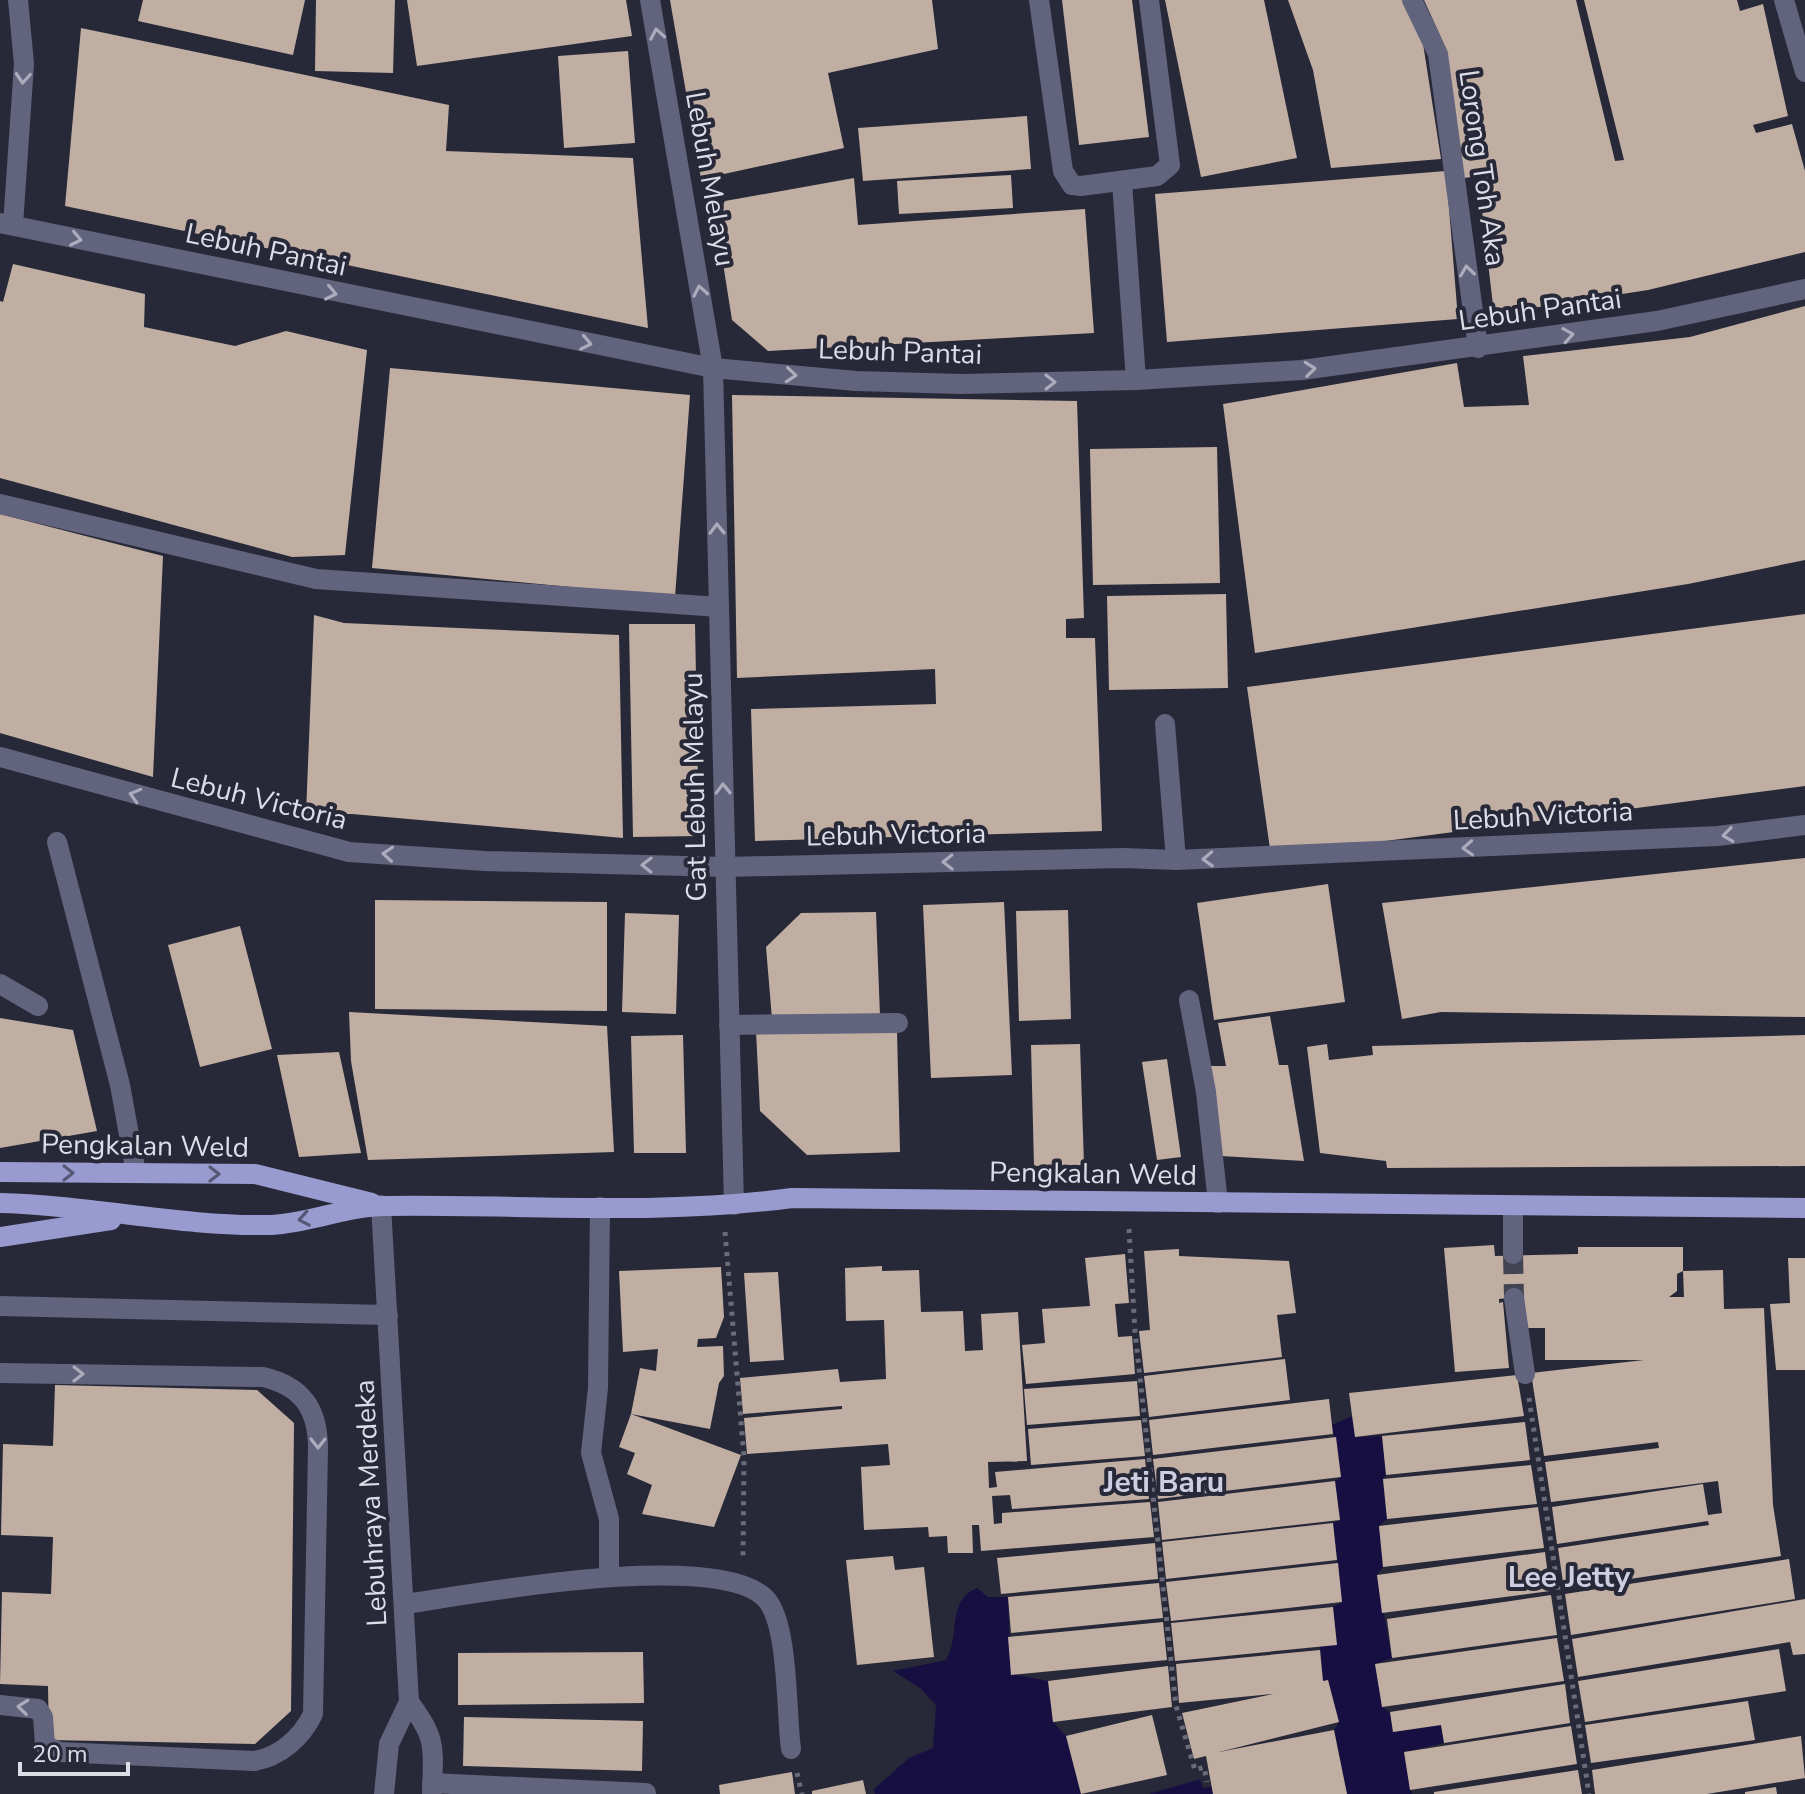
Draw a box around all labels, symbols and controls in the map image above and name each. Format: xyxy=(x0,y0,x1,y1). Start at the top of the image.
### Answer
one-way arrow xyxy=(649,28,666,41)
street label: Lorong Toh Aka xyxy=(1449,67,1515,269)
one-way arrow xyxy=(15,72,32,85)
street label: Lebuh Melayu xyxy=(676,89,744,269)
street label: Lebuh Pantai xyxy=(182,214,350,286)
one-way arrow xyxy=(69,230,83,247)
one-way arrow xyxy=(1459,264,1476,277)
street label: Lebuh Pantai xyxy=(1456,280,1624,340)
one-way arrow xyxy=(324,283,337,300)
one-way arrow xyxy=(692,284,709,298)
one-way arrow xyxy=(1561,327,1575,344)
street label: Lebuh Pantai xyxy=(817,330,983,374)
one-way arrow xyxy=(579,333,593,350)
one-way arrow xyxy=(1304,361,1317,378)
one-way arrow xyxy=(785,366,798,383)
one-way arrow xyxy=(1044,373,1057,391)
one-way arrow xyxy=(708,522,726,535)
street label: Gat Lebuh Melayu xyxy=(674,672,716,902)
street label: Lebuh Victoria xyxy=(167,759,351,839)
one-way arrow xyxy=(715,782,732,795)
one-way arrow xyxy=(129,788,143,805)
street label: Lebuh Victoria xyxy=(1452,792,1634,840)
street label: Lebuh Victoria xyxy=(805,814,987,856)
one-way arrow xyxy=(1721,826,1735,843)
one-way arrow xyxy=(1461,839,1474,856)
one-way arrow xyxy=(381,846,394,863)
one-way arrow xyxy=(1201,851,1214,868)
one-way arrow xyxy=(941,853,954,870)
one-way arrow xyxy=(640,856,653,874)
street label: Pengkalan Weld xyxy=(41,1125,249,1167)
street label: Pengkalan Weld xyxy=(989,1153,1197,1195)
one-way arrow xyxy=(62,1164,75,1182)
one-way arrow xyxy=(208,1165,221,1182)
one-way arrow xyxy=(298,1210,311,1227)
one-way arrow xyxy=(72,1365,85,1383)
street label: Lebuhraya Merdeka xyxy=(346,1379,396,1627)
one-way arrow xyxy=(309,1437,327,1450)
district label: Jeti Baru xyxy=(1103,1462,1224,1503)
district label: Lee Jetty xyxy=(1508,1557,1630,1598)
one-way arrow xyxy=(16,1699,29,1716)
scale bar xyxy=(20,1726,128,1776)
text: 20 m xyxy=(32,1738,88,1770)

